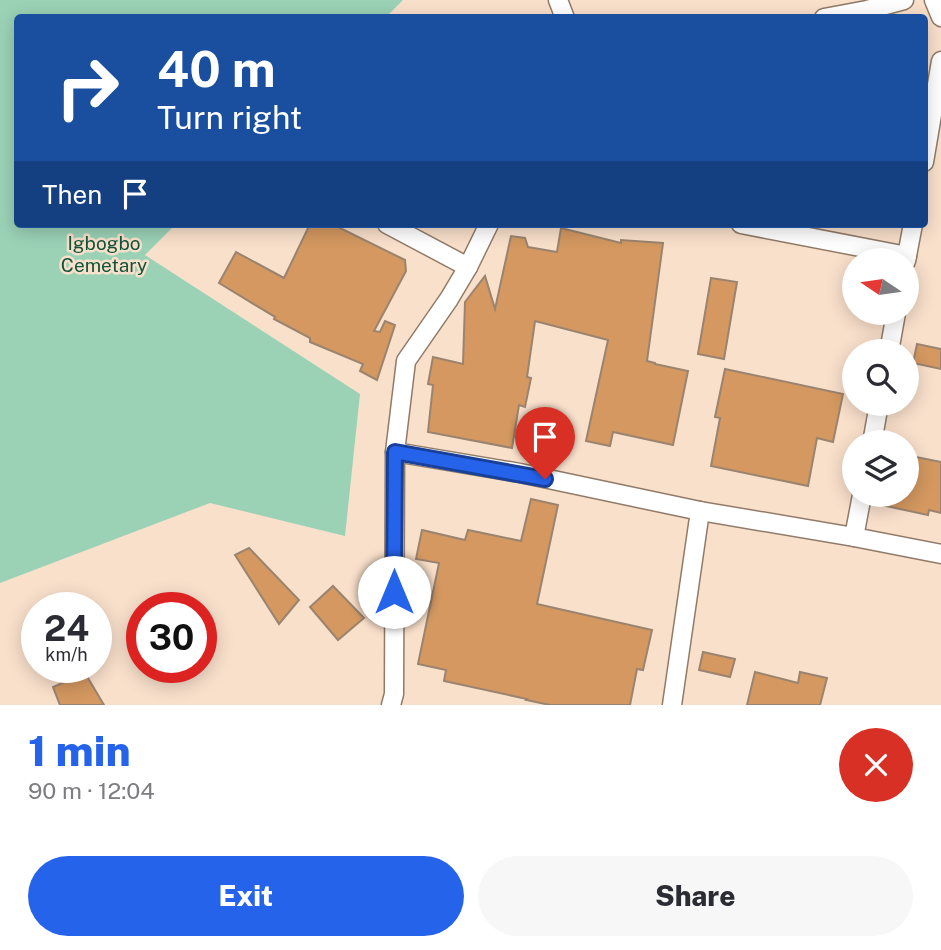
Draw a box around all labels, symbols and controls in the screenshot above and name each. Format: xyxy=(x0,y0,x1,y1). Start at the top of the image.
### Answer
text: 40 m xyxy=(157,40,276,98)
icon: right xyxy=(42,42,133,133)
text: Turn right xyxy=(157,99,302,136)
icon: arrive xyxy=(116,175,154,213)
text: Then xyxy=(42,179,102,210)
park label: Igbogbo Cemetary xyxy=(61,232,147,276)
north arrow xyxy=(842,248,919,326)
map controls xyxy=(842,248,919,507)
button: search xyxy=(842,339,919,416)
pin xyxy=(515,407,575,479)
icon: arrive xyxy=(526,418,564,456)
button: layers xyxy=(842,430,919,507)
position arrow xyxy=(357,555,431,629)
speed limit sign: 30 xyxy=(126,592,217,683)
text: 24 xyxy=(44,608,89,649)
text: km/h xyxy=(45,644,88,665)
text: 1 min xyxy=(28,726,131,775)
button: close xyxy=(839,728,913,802)
text: 90 m · 12:04 xyxy=(28,777,155,804)
button: Exit xyxy=(28,856,464,936)
button: Share xyxy=(478,856,913,936)

